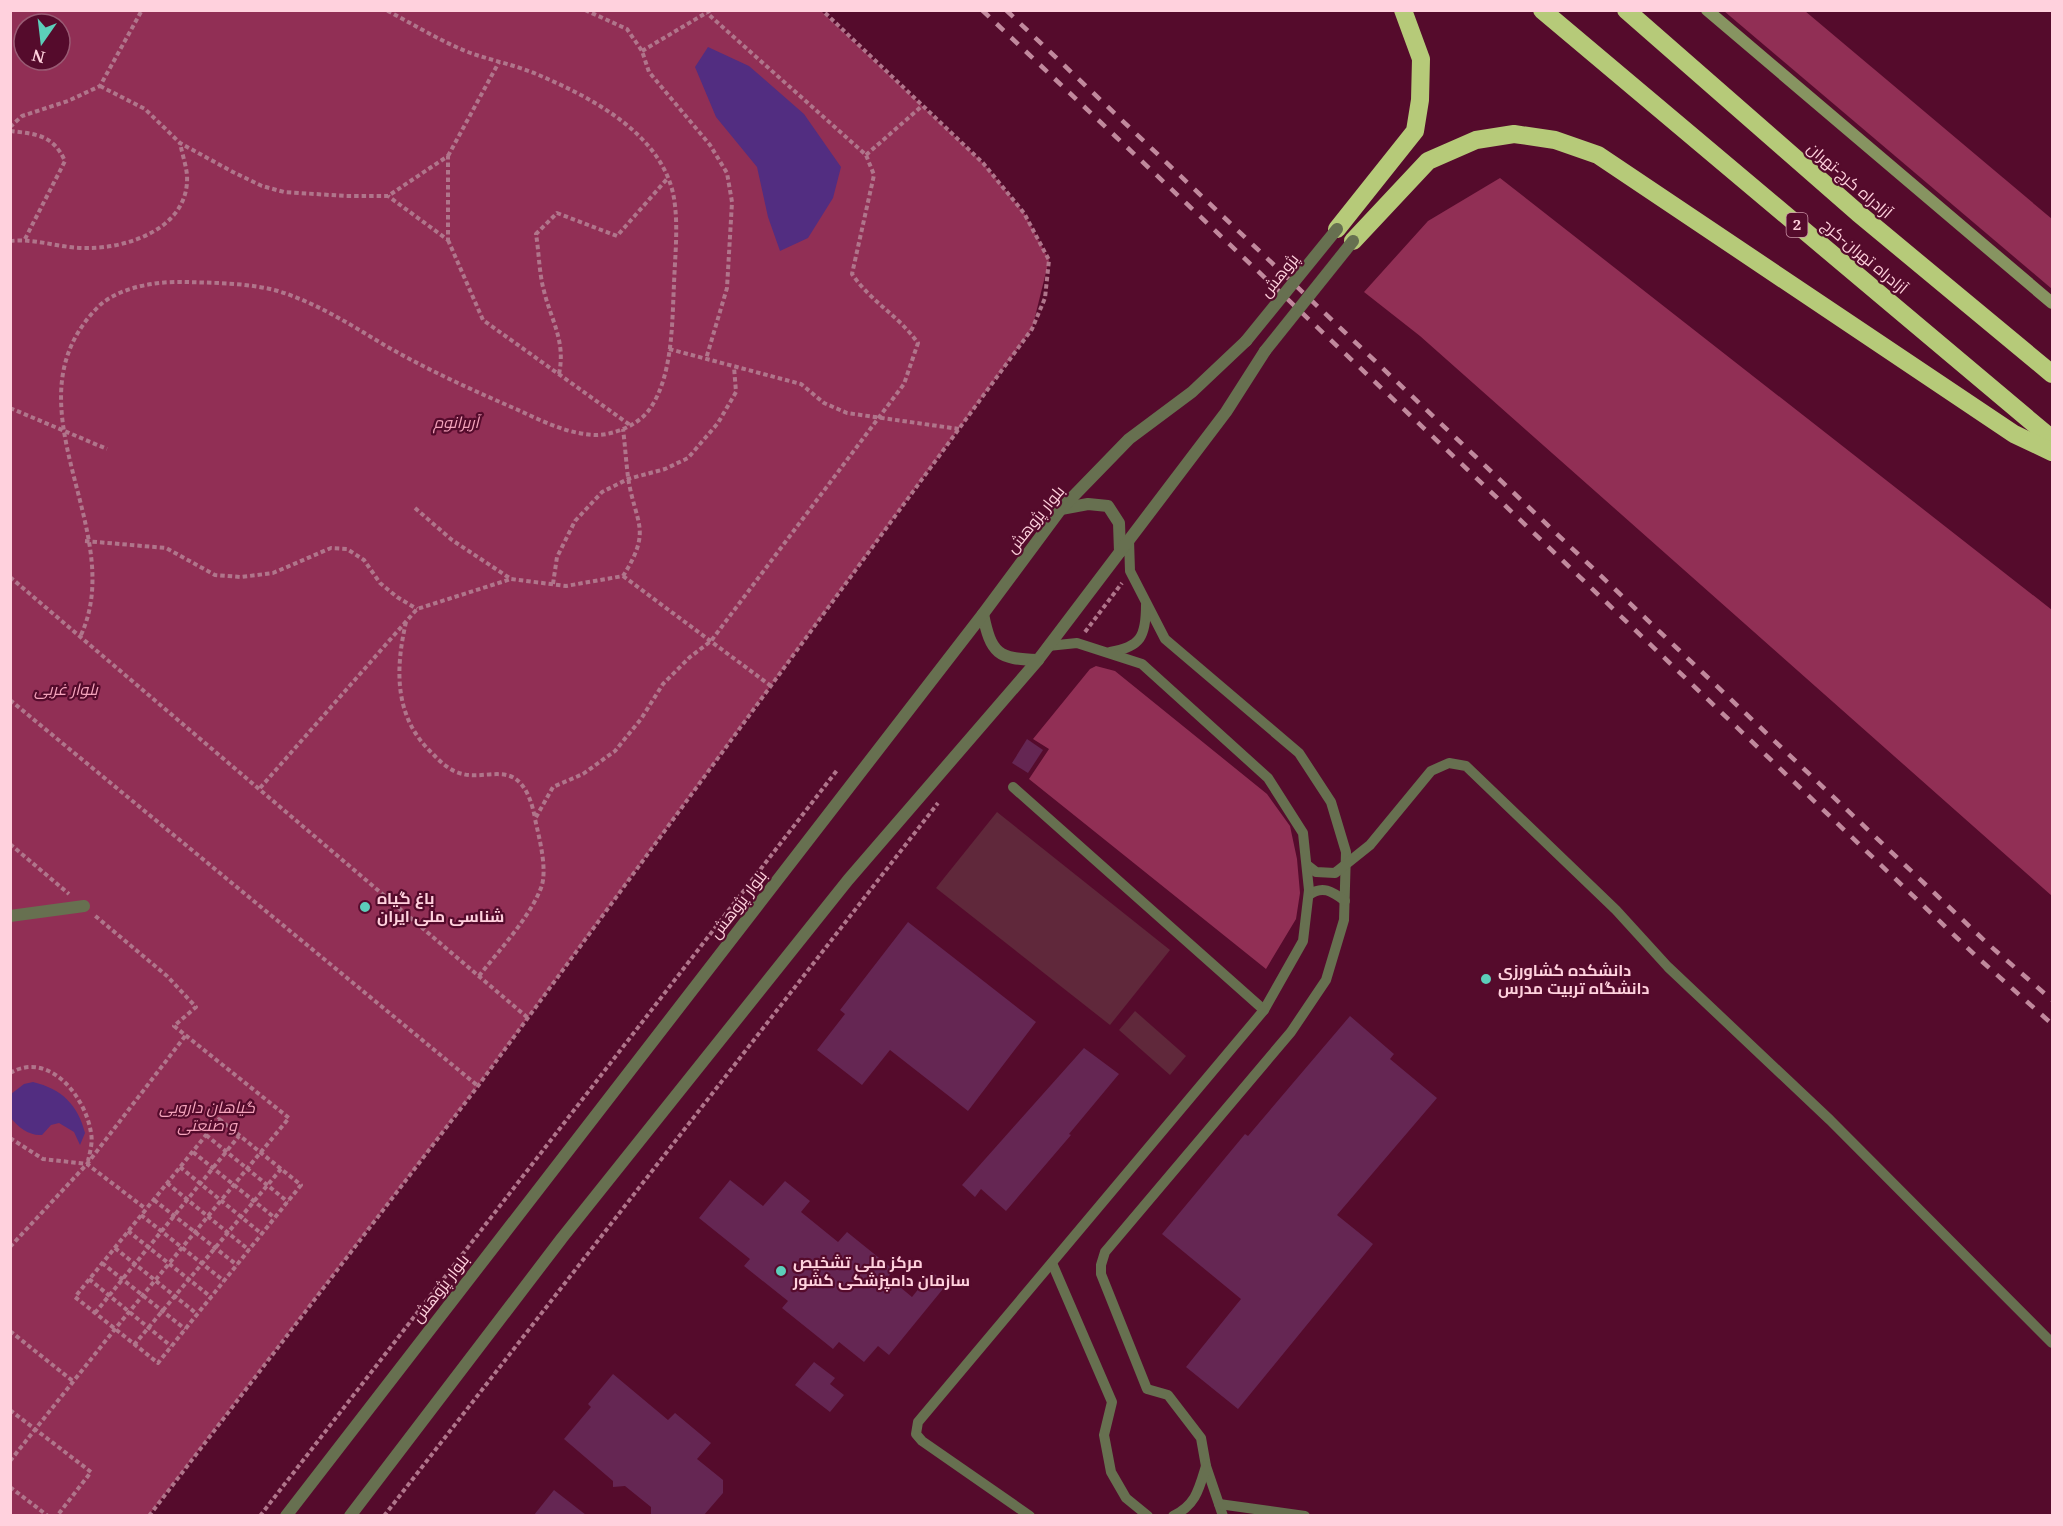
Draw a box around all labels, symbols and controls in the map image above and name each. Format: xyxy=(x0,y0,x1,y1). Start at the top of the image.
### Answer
north arrow xyxy=(12,12,72,72)
text: N xyxy=(29,44,47,69)
street label: آزادراه کرج-تهران xyxy=(1802,137,1898,224)
road number: 2 xyxy=(1786,213,1808,237)
street label: آزادراه تهران-کرج xyxy=(1817,213,1913,300)
street label: پژوهش xyxy=(1255,248,1305,302)
park label: آربرانوم xyxy=(432,411,482,434)
street label: بلوار پژوهش xyxy=(1001,480,1070,558)
park label: بلوار غربی xyxy=(34,678,99,700)
street label: بلوار پژوهش xyxy=(704,865,773,944)
place label: باغ گیاه‌ شناسی ملی ایران xyxy=(377,887,504,927)
marker: باغ گیاه‌ شناسی ملی ایران xyxy=(358,900,372,914)
place label: دانشکده کشاورزی دانشگاه تربیت مدرس xyxy=(1498,959,1650,999)
marker: دانشکده کشاورزی دانشگاه تربیت مدرس xyxy=(1479,972,1493,986)
park label: گیاهان دارویی و صنعتی xyxy=(159,1096,255,1136)
street label: بلوار پژوهش xyxy=(406,1249,475,1328)
place label: مرکز ملی تشخیص سازمان دامپزشکی کشور xyxy=(792,1251,970,1292)
marker: مرکز ملی تشخیص سازمان دامپزشکی کشور xyxy=(774,1264,788,1278)

